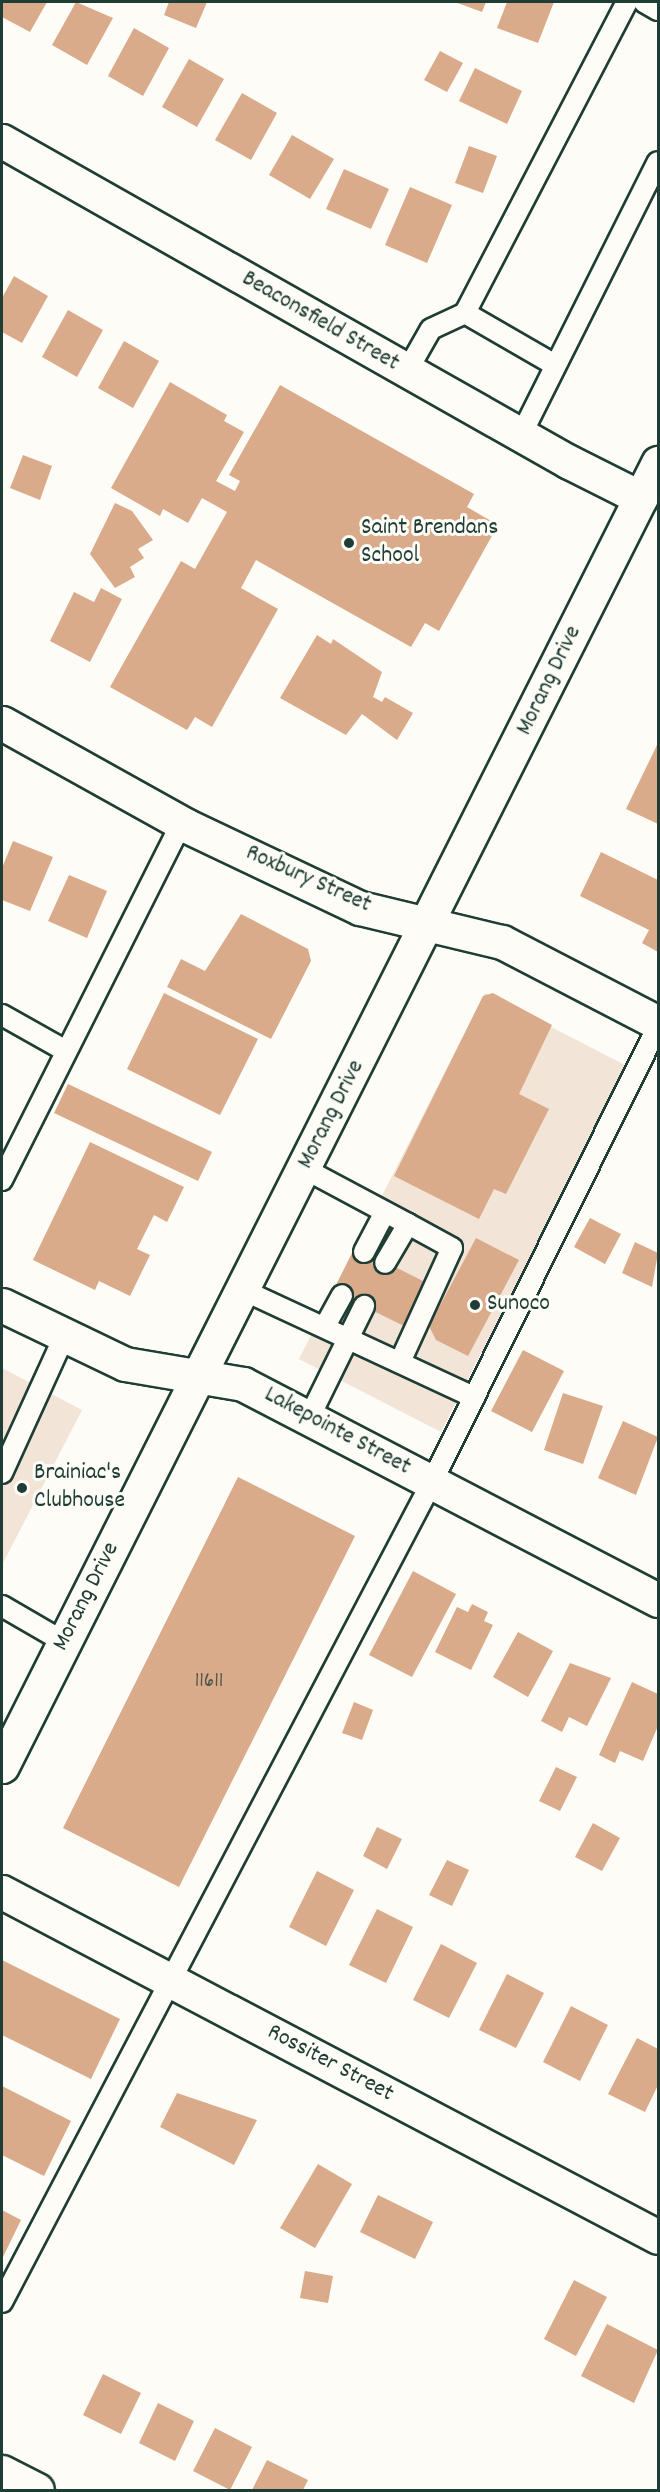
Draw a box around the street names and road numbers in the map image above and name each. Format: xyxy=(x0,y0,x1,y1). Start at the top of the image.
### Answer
street label: Beaconsfield Street xyxy=(236,265,404,379)
street label: Morang Drive xyxy=(511,622,589,740)
street label: Roxbury Street xyxy=(241,840,375,920)
street label: Morang Drive xyxy=(292,1056,372,1174)
street label: Lakepointe Street xyxy=(259,1381,415,1483)
street label: Morang Drive xyxy=(47,1538,127,1656)
street label: Rossiter Street xyxy=(262,2019,398,2109)

